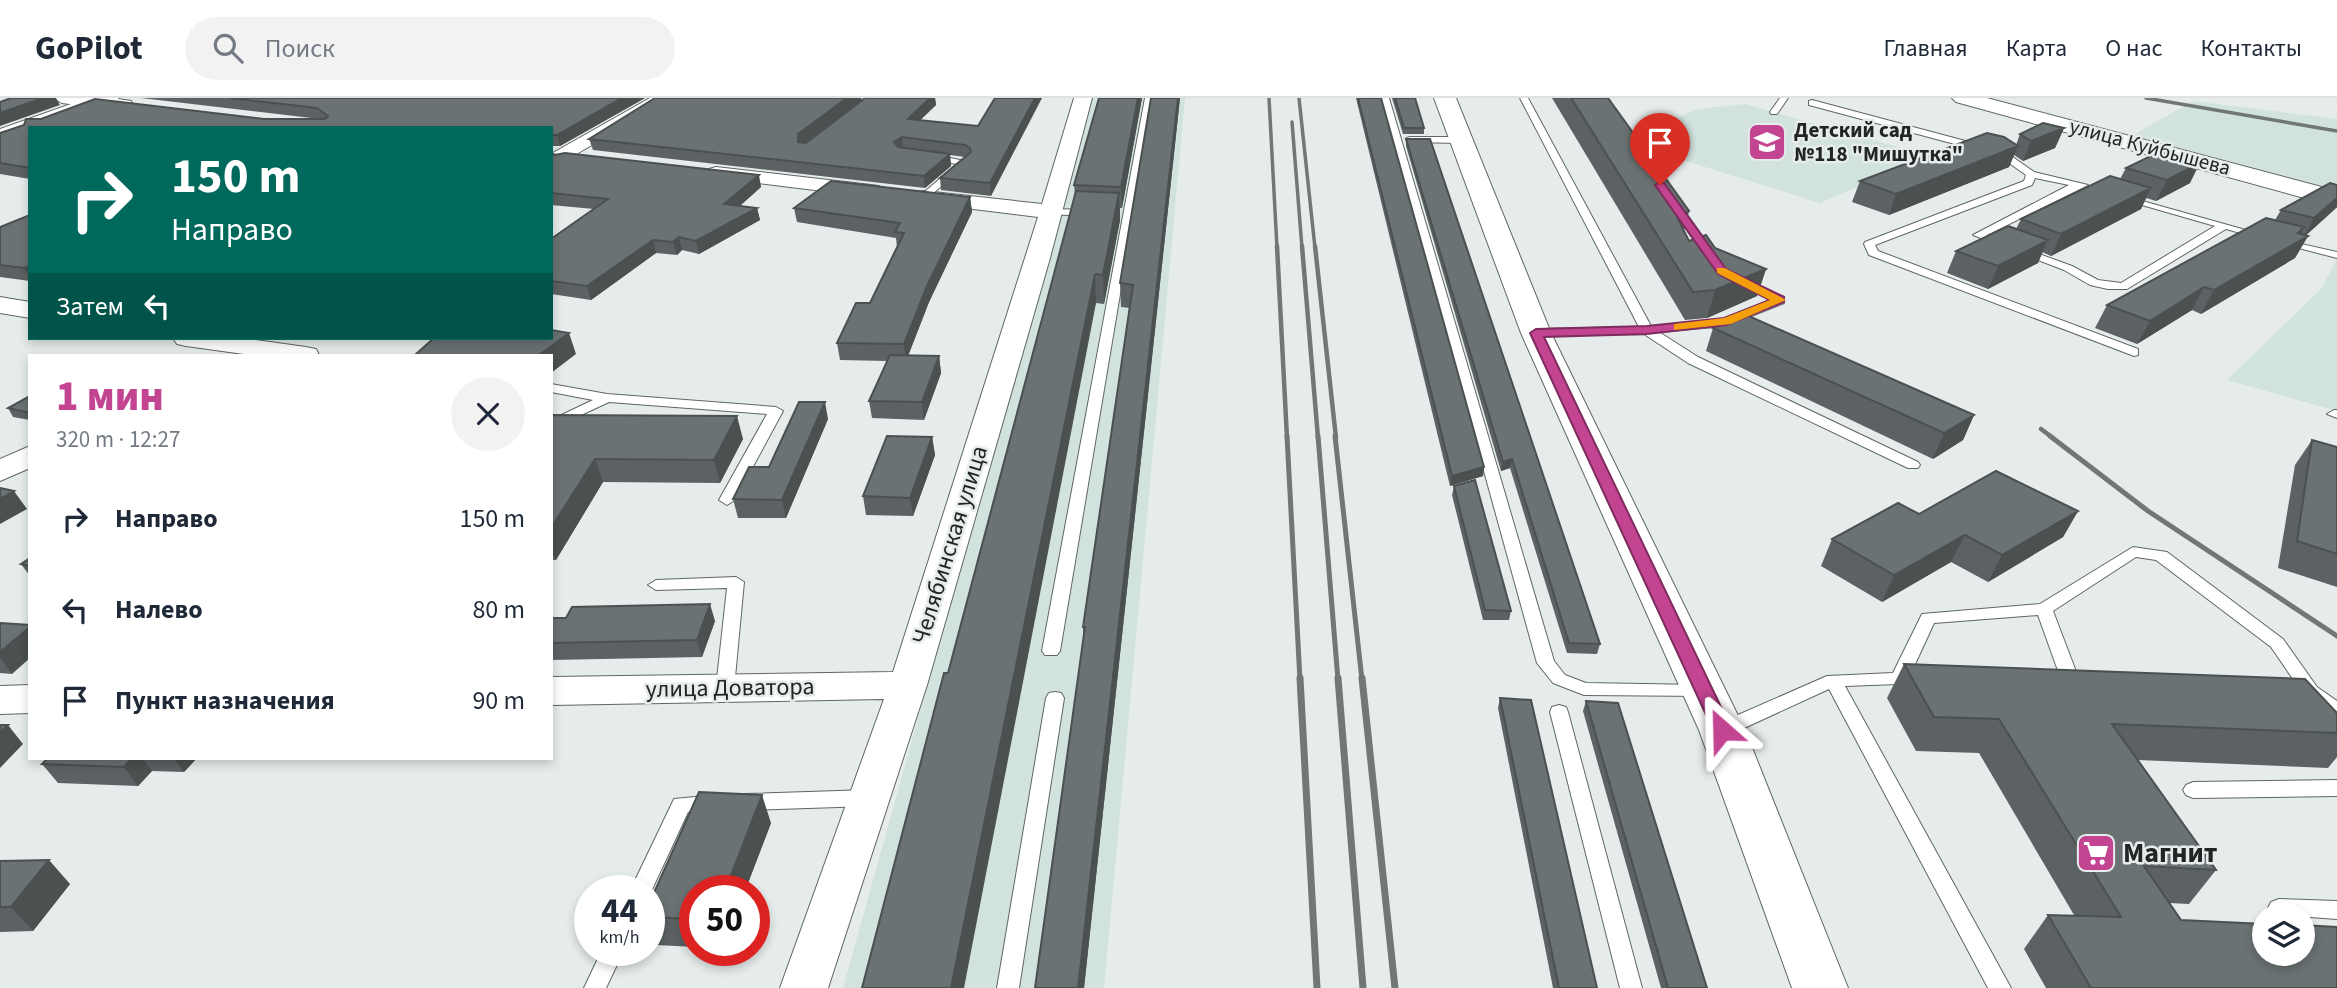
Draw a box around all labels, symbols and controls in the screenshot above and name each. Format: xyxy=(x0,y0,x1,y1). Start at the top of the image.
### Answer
search box xyxy=(185,17,675,80)
text: GoPilot xyxy=(35,25,143,72)
icon: search xyxy=(209,29,247,67)
text: Поиск xyxy=(265,30,335,67)
text: Главная xyxy=(1883,31,1968,66)
text: Карта xyxy=(2006,31,2067,66)
text: О нас xyxy=(2105,31,2162,66)
text: Контакты xyxy=(2200,31,2302,66)
street label: улица Куйбышева xyxy=(2066,111,2234,183)
pin xyxy=(1630,113,1690,185)
place label: Детский сад №118 "Мишутка" xyxy=(1794,115,1963,169)
school or university icon: Детский сад №118 "Мишутка" xyxy=(1746,121,1788,163)
icon: arrive xyxy=(1641,124,1679,162)
text: 150 m xyxy=(171,142,300,212)
icon: right xyxy=(56,154,147,245)
text: Направо xyxy=(171,207,293,253)
icon: left xyxy=(138,287,176,325)
text: Затем xyxy=(56,288,124,325)
text: 1 мин xyxy=(56,367,164,427)
button: close xyxy=(451,377,525,451)
text: 320 m · 12:27 xyxy=(56,423,180,456)
street label: Челябинская улица xyxy=(903,441,997,649)
icon: right xyxy=(56,500,94,538)
text: Направо xyxy=(115,500,218,537)
text: 150 m xyxy=(459,500,525,537)
icon: left xyxy=(56,591,94,629)
text: Налево xyxy=(115,591,203,628)
text: 80 m xyxy=(472,591,525,628)
street label: улица Доватора xyxy=(645,669,815,707)
icon: arrive xyxy=(56,682,94,720)
text: Пункт назначения xyxy=(115,682,335,719)
text: 90 m xyxy=(472,682,525,719)
position arrow xyxy=(1685,693,1759,767)
supermarket icon: Магнит xyxy=(2075,832,2117,874)
place label: Магнит xyxy=(2123,833,2218,873)
speed limit sign: 50 xyxy=(679,875,770,966)
text: 44 xyxy=(601,886,638,936)
map controls xyxy=(2252,903,2315,966)
button: layers xyxy=(2252,903,2315,966)
text: km/h xyxy=(600,925,639,950)

